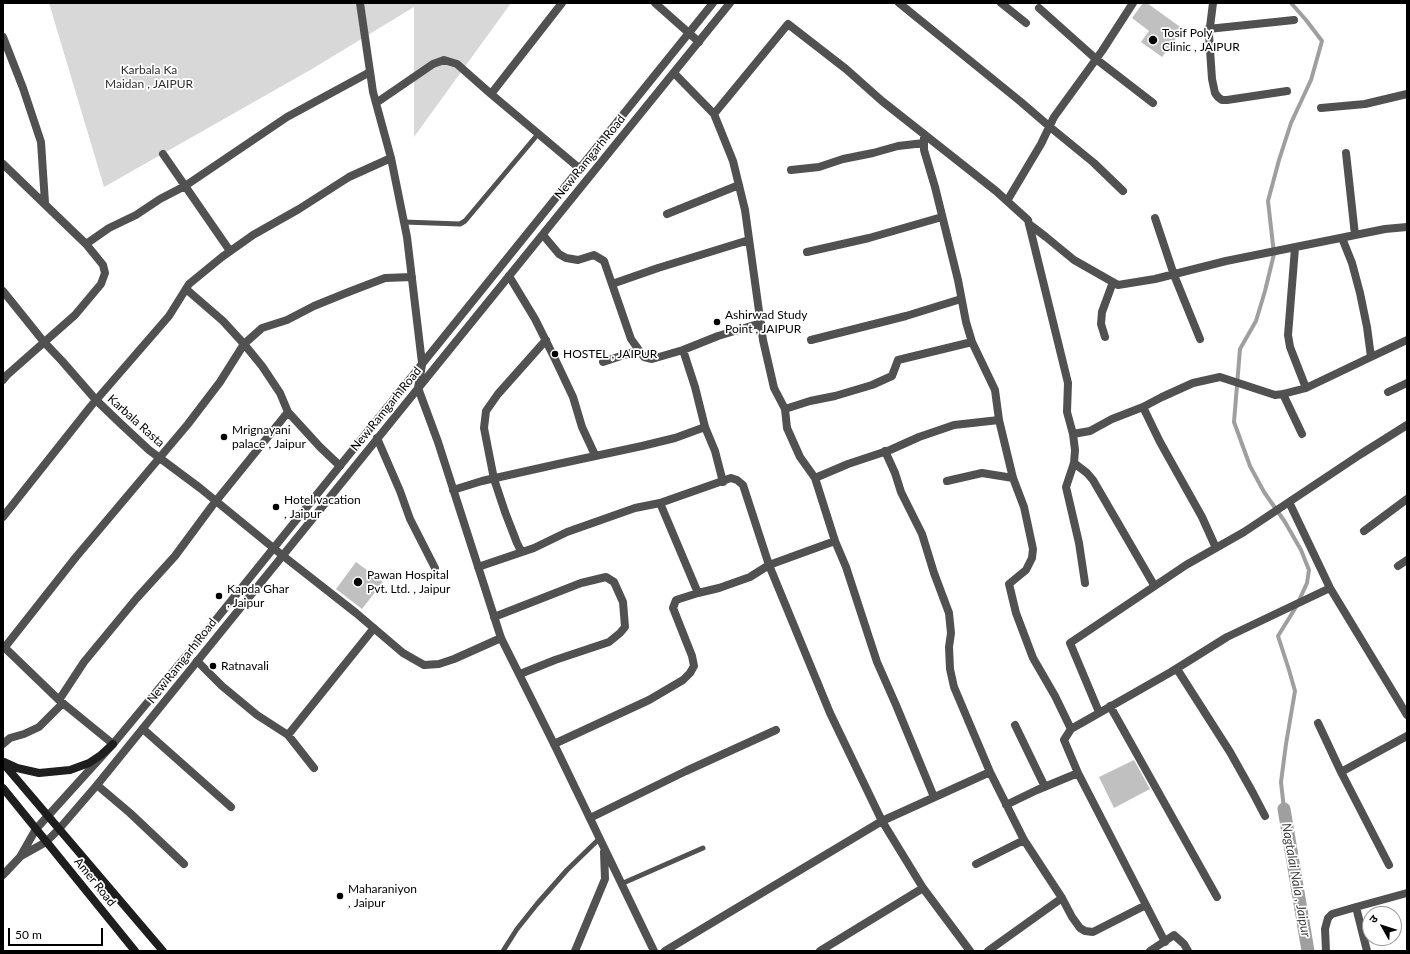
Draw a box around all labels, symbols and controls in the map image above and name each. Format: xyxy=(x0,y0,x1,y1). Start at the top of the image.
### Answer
place label: Tosif Poly Clinic , JAIPUR xyxy=(1162,26,1240,54)
marker: Tosif Poly Clinic , JAIPUR xyxy=(1147,34,1159,46)
park label: Karbala Ka Maidan , JAIPUR xyxy=(105,63,193,91)
street label: New Ramgarh Road xyxy=(552,112,628,202)
place label: Ashirwad Study Point , JAIPUR xyxy=(725,308,808,336)
marker: Ashirwad Study Point , JAIPUR xyxy=(712,317,722,327)
place label: HOSTEL , JAIPUR xyxy=(563,347,657,361)
marker: HOSTEL , JAIPUR xyxy=(550,349,560,359)
street label: New Ramgarh Road xyxy=(348,364,424,454)
street label: Karbala Rasta xyxy=(105,392,167,450)
place label: Mrignayani palace , Jaipur xyxy=(232,423,306,451)
marker: Mrignayani palace , Jaipur xyxy=(219,432,229,442)
place label: Hotel vacation , Jaipur xyxy=(284,493,361,521)
marker: Hotel vacation , Jaipur xyxy=(271,502,281,512)
place label: Pawan Hospital Pvt. Ltd. , Jaipur xyxy=(367,568,450,596)
marker: Pawan Hospital Pvt. Ltd. , Jaipur xyxy=(352,576,364,588)
place label: Kapda Ghar , Jaipur xyxy=(227,582,289,610)
marker: Kapda Ghar , Jaipur xyxy=(214,591,224,601)
street label: New Ramgarh Road xyxy=(144,616,220,706)
place label: Ratnavali xyxy=(221,659,269,673)
marker: Ratnavali xyxy=(208,661,218,671)
water label: Nagtalai Nala , Jaipur xyxy=(1278,822,1314,938)
street label: Amer Road xyxy=(71,855,119,909)
place label: Maharaniyon , Jaipur xyxy=(348,882,417,910)
marker: Maharaniyon , Jaipur xyxy=(335,891,345,901)
north arrow xyxy=(1362,906,1402,946)
text: उ xyxy=(1366,912,1380,925)
scale bar xyxy=(10,920,105,946)
text: 50 m xyxy=(15,927,42,942)

